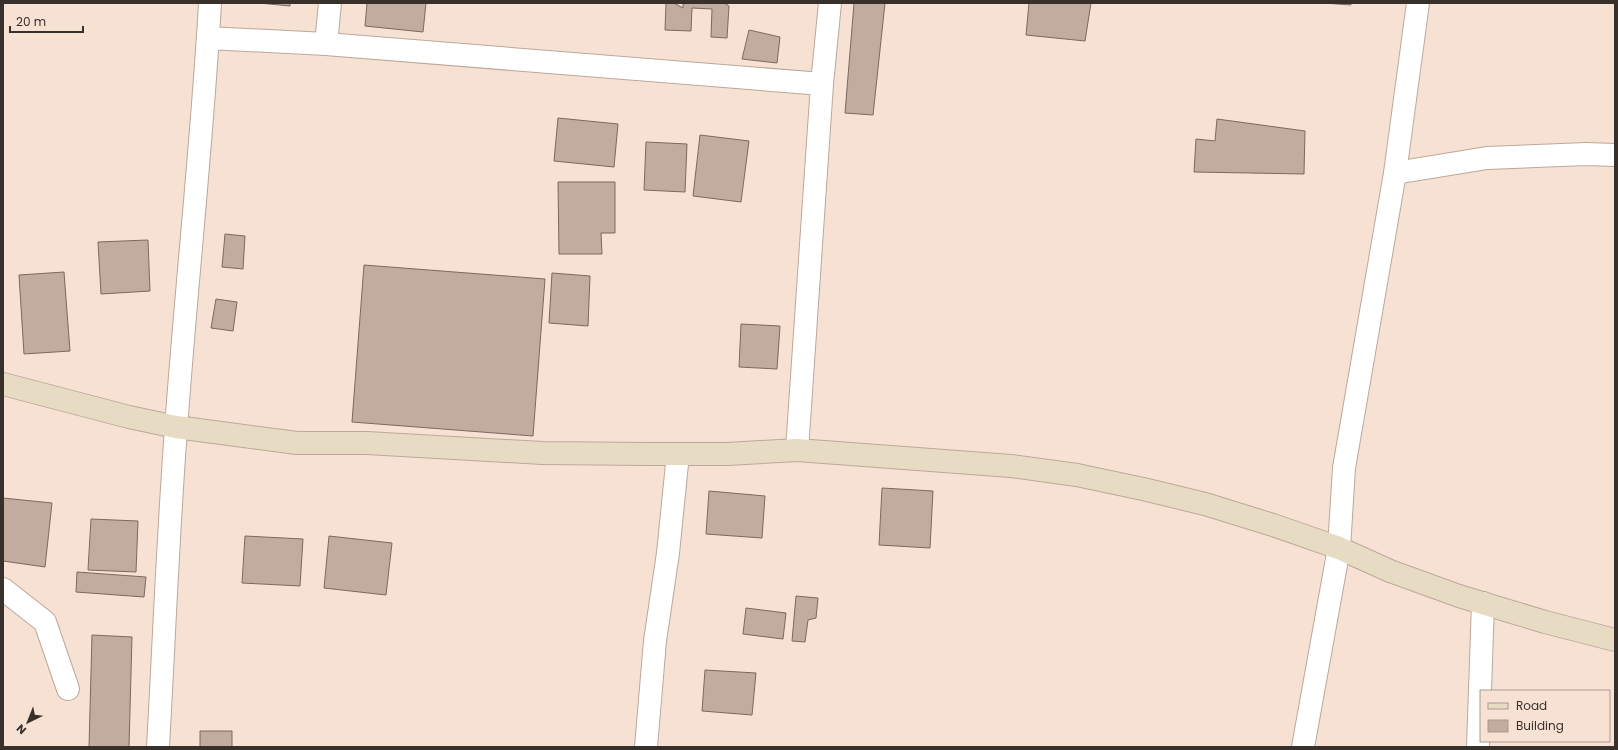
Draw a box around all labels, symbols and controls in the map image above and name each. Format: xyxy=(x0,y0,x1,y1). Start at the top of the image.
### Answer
scale bar xyxy=(10,8,83,34)
text: 20 m xyxy=(16,13,46,30)
legend xyxy=(1480,690,1610,742)
text: Road xyxy=(1516,697,1547,714)
north arrow xyxy=(8,702,48,742)
text: Building xyxy=(1516,717,1564,734)
text: N xyxy=(13,721,30,738)

